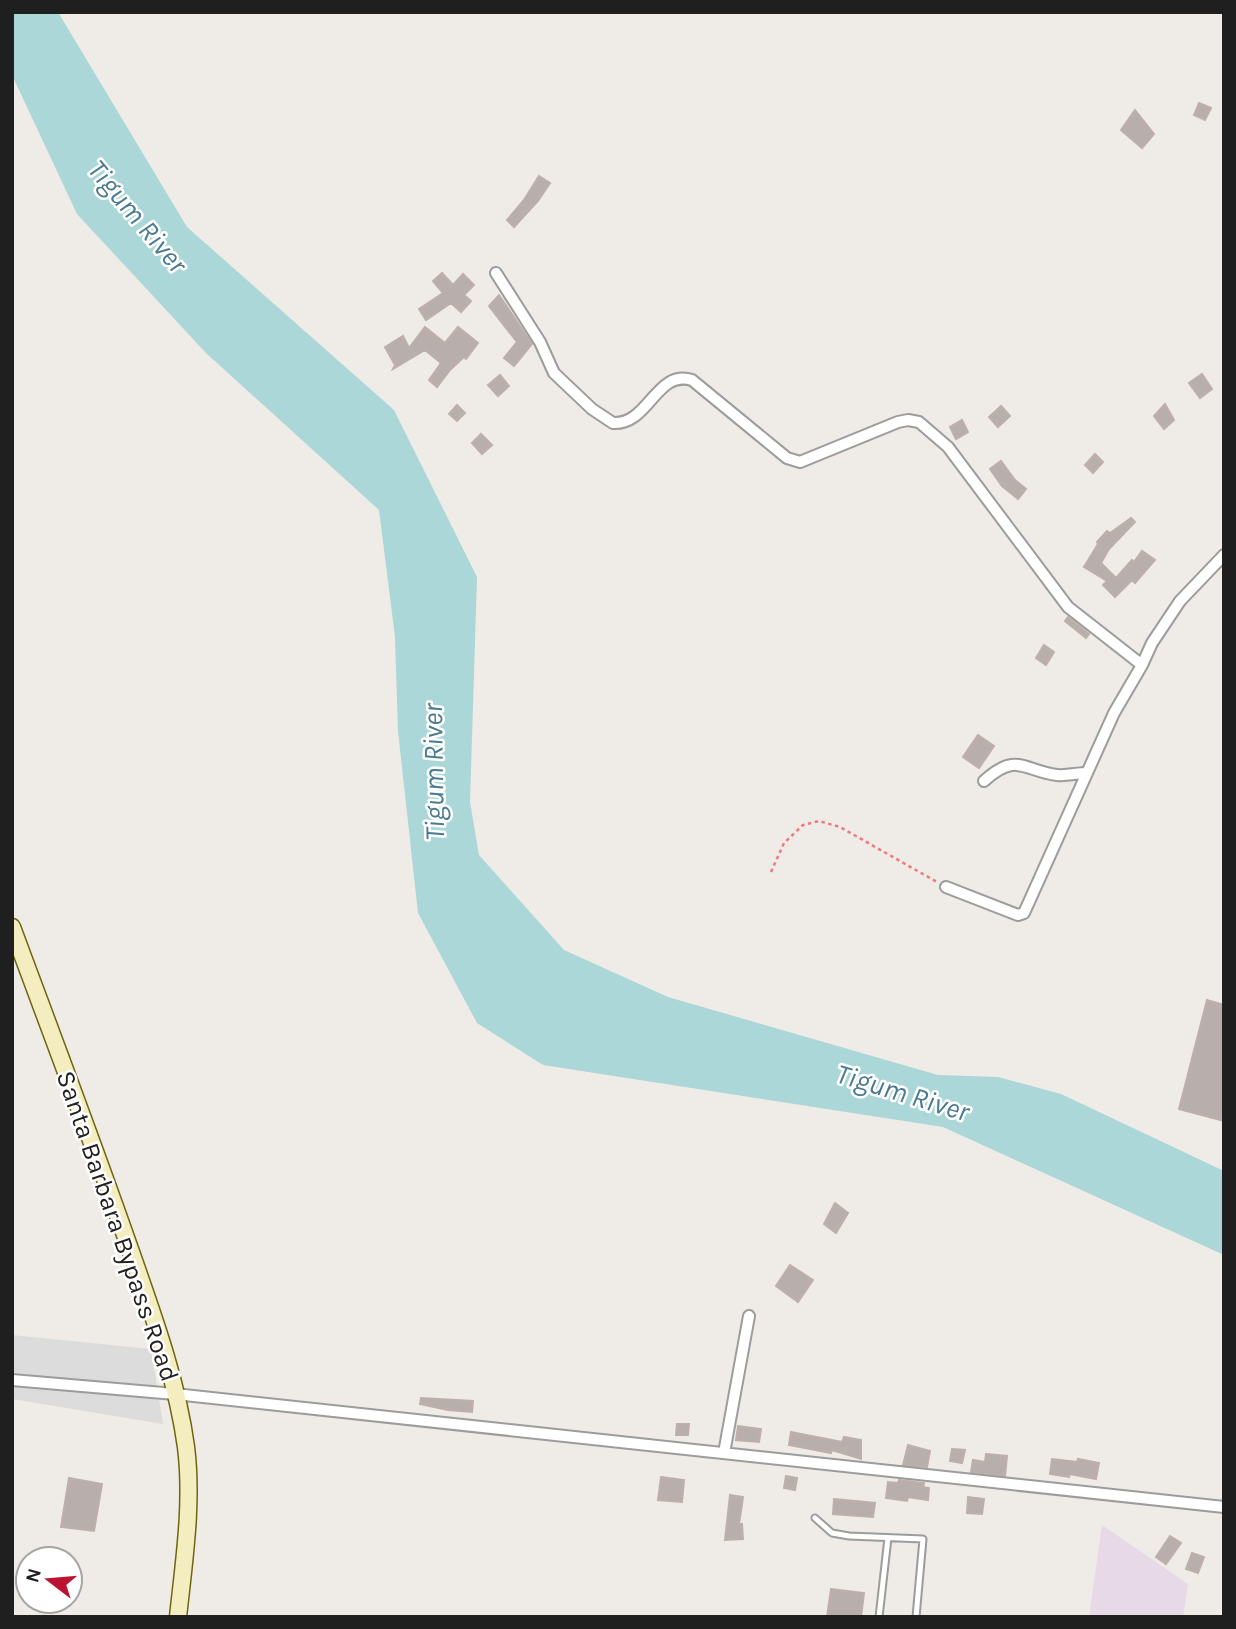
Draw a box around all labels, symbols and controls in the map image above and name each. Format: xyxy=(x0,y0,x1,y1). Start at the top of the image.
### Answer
water label: Tigum River xyxy=(81,153,195,281)
water label: Tigum River xyxy=(416,702,451,841)
water label: Tigum River xyxy=(832,1057,975,1129)
street label: Santa Barbara Bypass Road xyxy=(50,1067,185,1386)
north arrow xyxy=(14,1545,84,1615)
text: N xyxy=(21,1566,46,1585)

